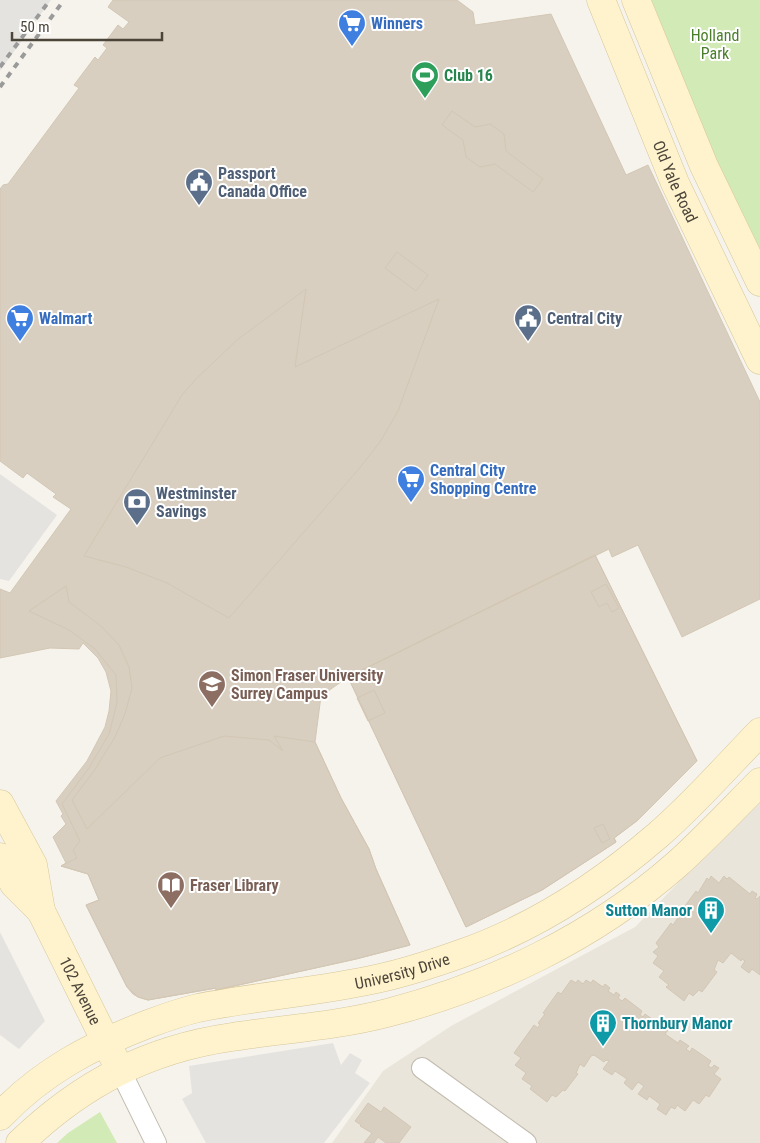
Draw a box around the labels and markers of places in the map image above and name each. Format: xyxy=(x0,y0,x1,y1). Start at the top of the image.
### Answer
supermarket icon: Winners xyxy=(337,8,367,47)
place label: Winners xyxy=(371,14,423,33)
sports icon: Club 16 xyxy=(410,60,440,99)
place label: Club 16 xyxy=(444,66,493,85)
place label: Passport Canada Office xyxy=(218,164,307,201)
public building icon: Passport Canada Office xyxy=(184,167,214,206)
supermarket icon: Walmart xyxy=(5,303,35,342)
public building icon: Central City xyxy=(513,303,543,342)
place label: Walmart xyxy=(39,309,92,328)
place label: Central City xyxy=(547,309,622,328)
place label: Central City Shopping Centre xyxy=(430,461,537,498)
supermarket icon: Central City Shopping Centre xyxy=(396,464,426,503)
place label: Westminster Savings xyxy=(156,484,236,521)
bank icon: Westminster Savings xyxy=(122,487,152,526)
place label: Simon Fraser University Surrey Campus xyxy=(231,666,383,703)
school or university icon: Simon Fraser University Surrey Campus xyxy=(197,669,227,708)
library icon: Fraser Library xyxy=(156,870,186,909)
place label: Fraser Library xyxy=(190,876,279,895)
building icon: Sutton Manor xyxy=(696,895,726,934)
place label: Sutton Manor xyxy=(606,901,692,920)
building icon: Thornbury Manor xyxy=(588,1008,618,1047)
place label: Thornbury Manor xyxy=(622,1014,733,1033)

